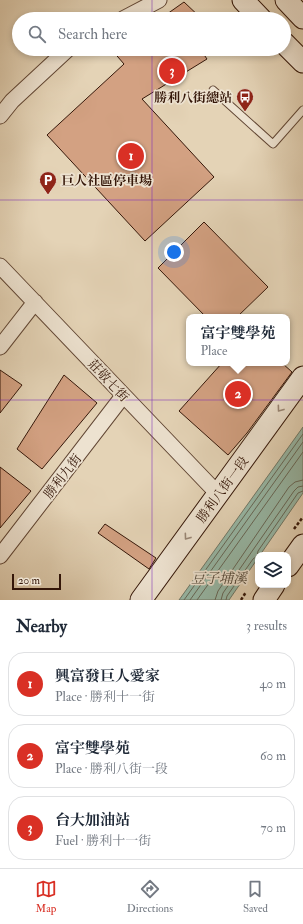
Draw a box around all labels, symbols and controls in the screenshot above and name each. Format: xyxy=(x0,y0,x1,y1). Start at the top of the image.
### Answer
search box xyxy=(12,12,291,56)
icon: search xyxy=(26,23,48,45)
text: Search here xyxy=(58,25,127,44)
pin: 3 xyxy=(159,56,185,86)
bus stop icon: 勝利八街總站 xyxy=(235,87,255,112)
place label: 勝利八街總站 xyxy=(154,90,232,106)
pin: 1 xyxy=(118,141,144,171)
parking icon: 巨人社區停車場 xyxy=(38,170,58,195)
place label: 巨人社區停車場 xyxy=(61,173,152,189)
your location xyxy=(164,242,184,262)
popup xyxy=(186,314,290,366)
text: 富宇雙學苑 xyxy=(200,324,276,343)
text: Place xyxy=(200,343,227,359)
street label: 莊敬七街 xyxy=(85,356,132,405)
pin: 2 xyxy=(225,379,251,409)
one-way arrow xyxy=(277,405,285,412)
street label: 勝利九街 xyxy=(40,451,85,502)
street label: 勝利八街一段 xyxy=(193,453,252,526)
one-way arrow xyxy=(185,532,192,539)
map controls xyxy=(255,552,291,588)
button: layers xyxy=(255,552,291,588)
water label: 豆子埔溪 xyxy=(191,570,249,587)
scale bar xyxy=(12,572,61,591)
text: 20 m xyxy=(18,574,40,587)
text: Nearby xyxy=(16,616,67,637)
text: 3 results xyxy=(246,618,287,634)
text: 興富發巨人愛家 xyxy=(55,667,160,686)
text: 1 xyxy=(28,676,32,692)
text: 40 m xyxy=(260,676,286,692)
text: Place · 勝利十一街 xyxy=(55,689,155,705)
text: 富宇雙學苑 xyxy=(55,739,130,758)
text: 2 xyxy=(27,748,33,764)
text: 60 m xyxy=(260,748,286,764)
text: Place · 勝利八街一段 xyxy=(55,761,168,777)
text: 台大加油站 xyxy=(55,811,130,830)
text: 3 xyxy=(28,820,33,836)
text: 70 m xyxy=(261,820,286,836)
text: Fuel · 勝利十一街 xyxy=(55,833,151,849)
tab: Map xyxy=(35,878,57,915)
tab: Directions xyxy=(127,878,173,915)
tab: Saved xyxy=(243,878,268,915)

